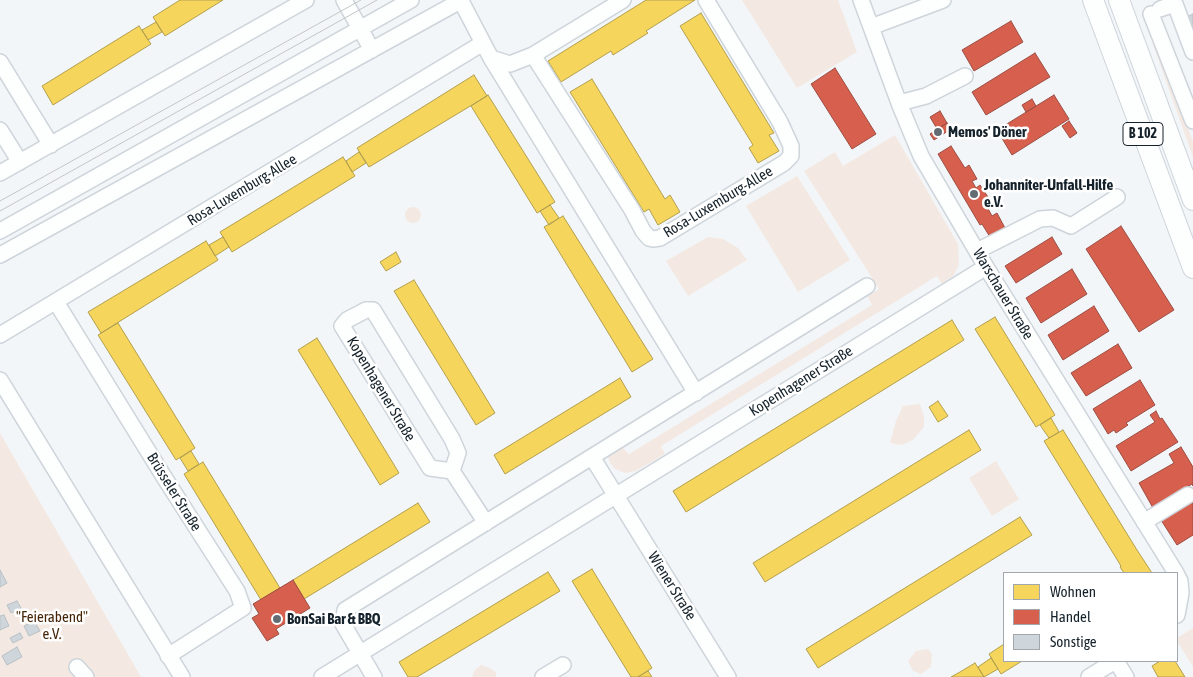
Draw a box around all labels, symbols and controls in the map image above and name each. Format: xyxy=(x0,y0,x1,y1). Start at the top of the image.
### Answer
road number: B 102 xyxy=(1123,122,1163,146)
place label: Memos' Döner xyxy=(948,123,1026,141)
marker: Memos' Döner xyxy=(932,126,944,138)
street label: Rosa-Luxemburg-Allee xyxy=(184,150,300,230)
street label: Rosa-Luxemburg-Allee xyxy=(660,162,776,242)
place label: Johanniter-Unfall-Hilfe e.V. xyxy=(984,176,1113,211)
marker: Johanniter-Unfall-Hilfe e.V. xyxy=(968,188,980,200)
street label: Warschauer Straße xyxy=(969,245,1037,343)
street label: Kopenhagener Straße xyxy=(343,334,419,444)
street label: Kopenhagener Straße xyxy=(746,342,856,420)
street label: Brüsseler Straße xyxy=(143,450,205,534)
street label: Wiener Straße xyxy=(644,548,700,624)
legend xyxy=(1003,572,1178,662)
text: Wohnen xyxy=(1050,583,1096,600)
park label: "Feierabend" e.V. xyxy=(16,608,88,643)
text: Handel xyxy=(1050,608,1091,625)
place label: BonSai Bar & BBQ xyxy=(287,610,381,628)
marker: BonSai Bar & BBQ xyxy=(271,613,283,625)
text: Sonstige xyxy=(1050,633,1097,650)

